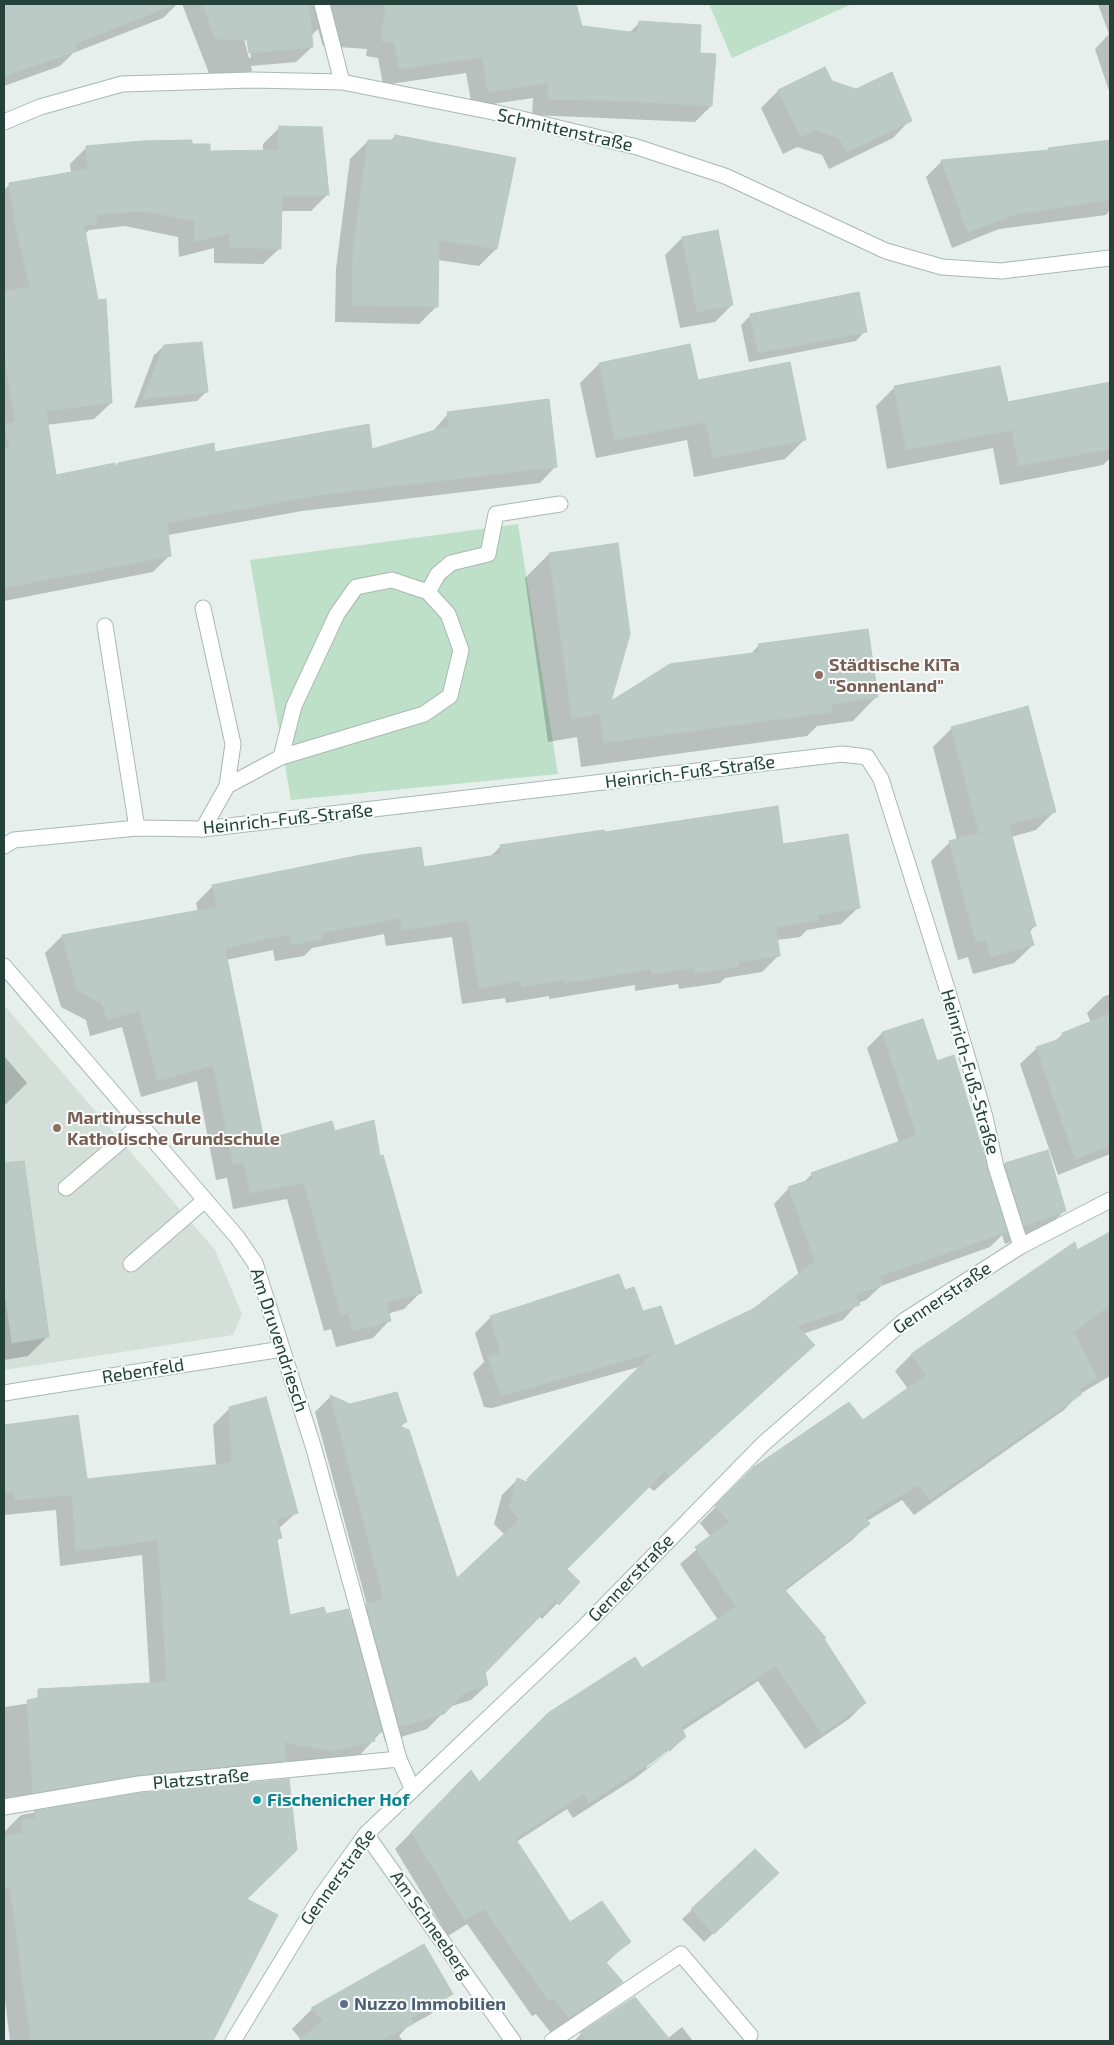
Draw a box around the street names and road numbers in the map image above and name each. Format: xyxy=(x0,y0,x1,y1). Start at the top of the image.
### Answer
street label: Schmittenstraße xyxy=(495,104,635,156)
street label: Heinrich-Fuß-Straße xyxy=(604,751,776,793)
street label: Heinrich-Fuß-Straße xyxy=(202,799,374,839)
street label: Heinrich-Fuß-Straße xyxy=(936,987,1004,1157)
street label: Gennerstraße xyxy=(889,1257,995,1339)
street label: Am Druvendriesch xyxy=(246,1265,312,1415)
street label: Rebenfeld xyxy=(100,1354,186,1388)
street label: Gennerstraße xyxy=(584,1530,678,1626)
street label: Platzstraße xyxy=(152,1764,250,1794)
street label: Gennerstraße xyxy=(296,1825,380,1929)
street label: Am Schneeberg xyxy=(386,1867,476,1983)

